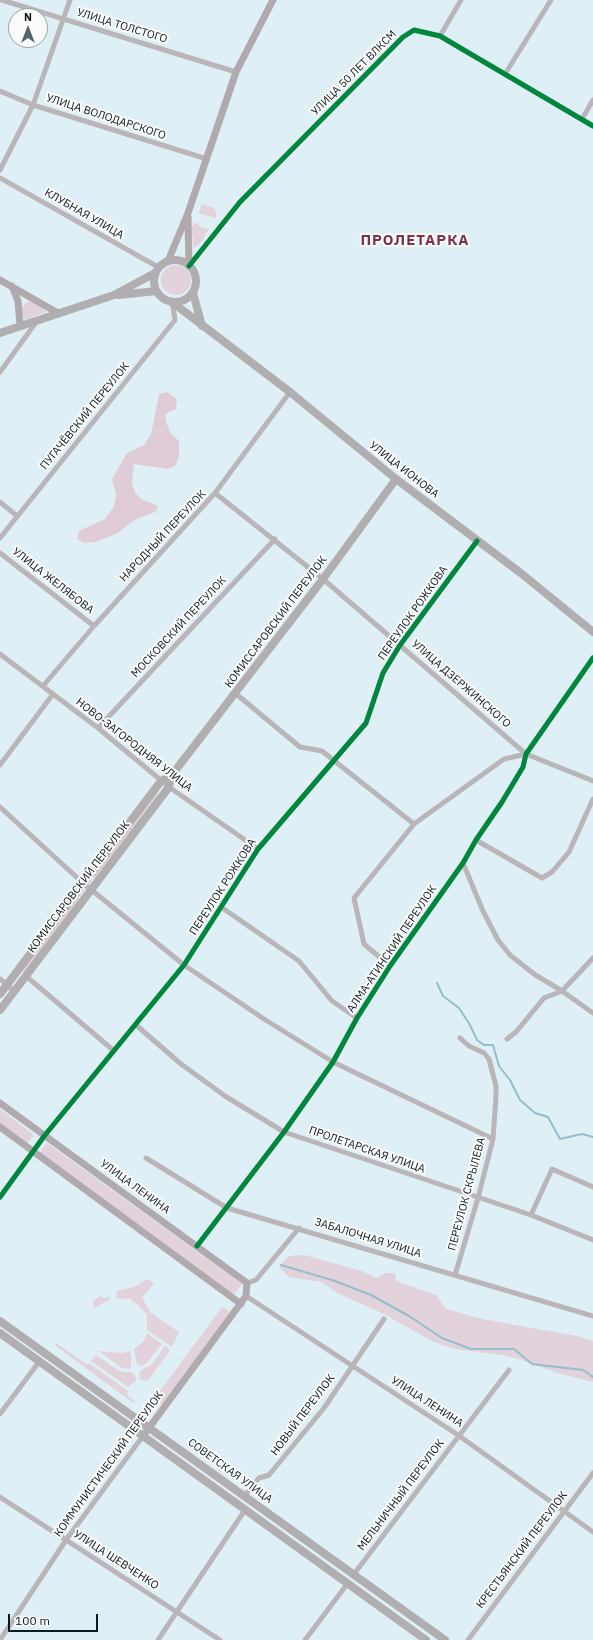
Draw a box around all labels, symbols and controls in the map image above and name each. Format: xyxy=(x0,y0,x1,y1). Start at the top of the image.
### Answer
street label: УЛИЦА ТОЛСТОГО xyxy=(75,6,169,46)
north arrow xyxy=(8,8,48,48)
text: N xyxy=(24,10,32,24)
street label: УЛИЦА 50 ЛЕТ ВЛКСМ xyxy=(309,28,399,118)
street label: УЛИЦА ВОЛОДАРСКОГО xyxy=(45,91,167,143)
street label: КЛУБНАЯ УЛИЦА xyxy=(42,186,126,242)
district label: ПРОЛЕТАРКА xyxy=(360,232,470,250)
street label: ПУГАЧЁВСКИЙ ПЕРЕУЛОК xyxy=(38,360,132,472)
street label: УЛИЦА ИОНОВА xyxy=(367,439,441,501)
street label: НАРОДНЫЙ ПЕРЕУЛОК xyxy=(117,487,209,585)
street label: УЛИЦА ЖЕЛЯБОВА xyxy=(10,545,96,617)
street label: КОМИССАРОВСКИЙ ПЕРЕУЛОК xyxy=(222,553,330,691)
street label: ПЕРЕУЛОК РОЖКОВА xyxy=(375,563,451,663)
street label: МОСКОВСКИЙ ПЕРЕУЛОК xyxy=(129,574,229,680)
street label: УЛИЦА ДЗЕРЖИНСКОГО xyxy=(409,637,513,731)
street label: НОВО-ЗАГОРОДНЯЯ УЛИЦА xyxy=(73,695,195,795)
street label: КОМИССАРОВСКИЙ ПЕРЕУЛОК xyxy=(25,818,133,956)
street label: ПЕРЕУЛОК РОЖКОВА xyxy=(187,836,259,938)
street label: АЛМА-АТИНСКИЙ ПЕРЕУЛОК xyxy=(344,883,440,1015)
street label: ПРОЛЕТАРСКАЯ УЛИЦА xyxy=(307,1124,427,1176)
street label: ПЕРЕУЛОК СКРЫЛЕВА xyxy=(446,1136,488,1252)
street label: УЛИЦА ЛЕНИНА xyxy=(97,1157,173,1217)
street label: ЗАБАЛОЧНАЯ УЛИЦА xyxy=(313,1215,423,1261)
street label: НОВЫЙ ПЕРЕУЛОК xyxy=(268,1372,338,1458)
street label: УЛИЦА ЛЕНИНА xyxy=(388,1374,466,1430)
street label: КОММУНИСТИЧЕСКИЙ ПЕРЕУЛОК xyxy=(52,1388,166,1540)
street label: СОВЕТСКАЯ УЛИЦА xyxy=(185,1436,275,1506)
street label: МЕЛЬНИЧНЫЙ ПЕРЕУЛОК xyxy=(355,1437,447,1553)
street label: КРЕСТЬЯНСКИЙ ПЕРЕУЛОК xyxy=(474,1489,570,1611)
street label: УЛИЦА ШЕВЧЕНКО xyxy=(71,1527,161,1593)
scale bar xyxy=(10,1606,100,1632)
text: 100 m xyxy=(15,1613,50,1628)

